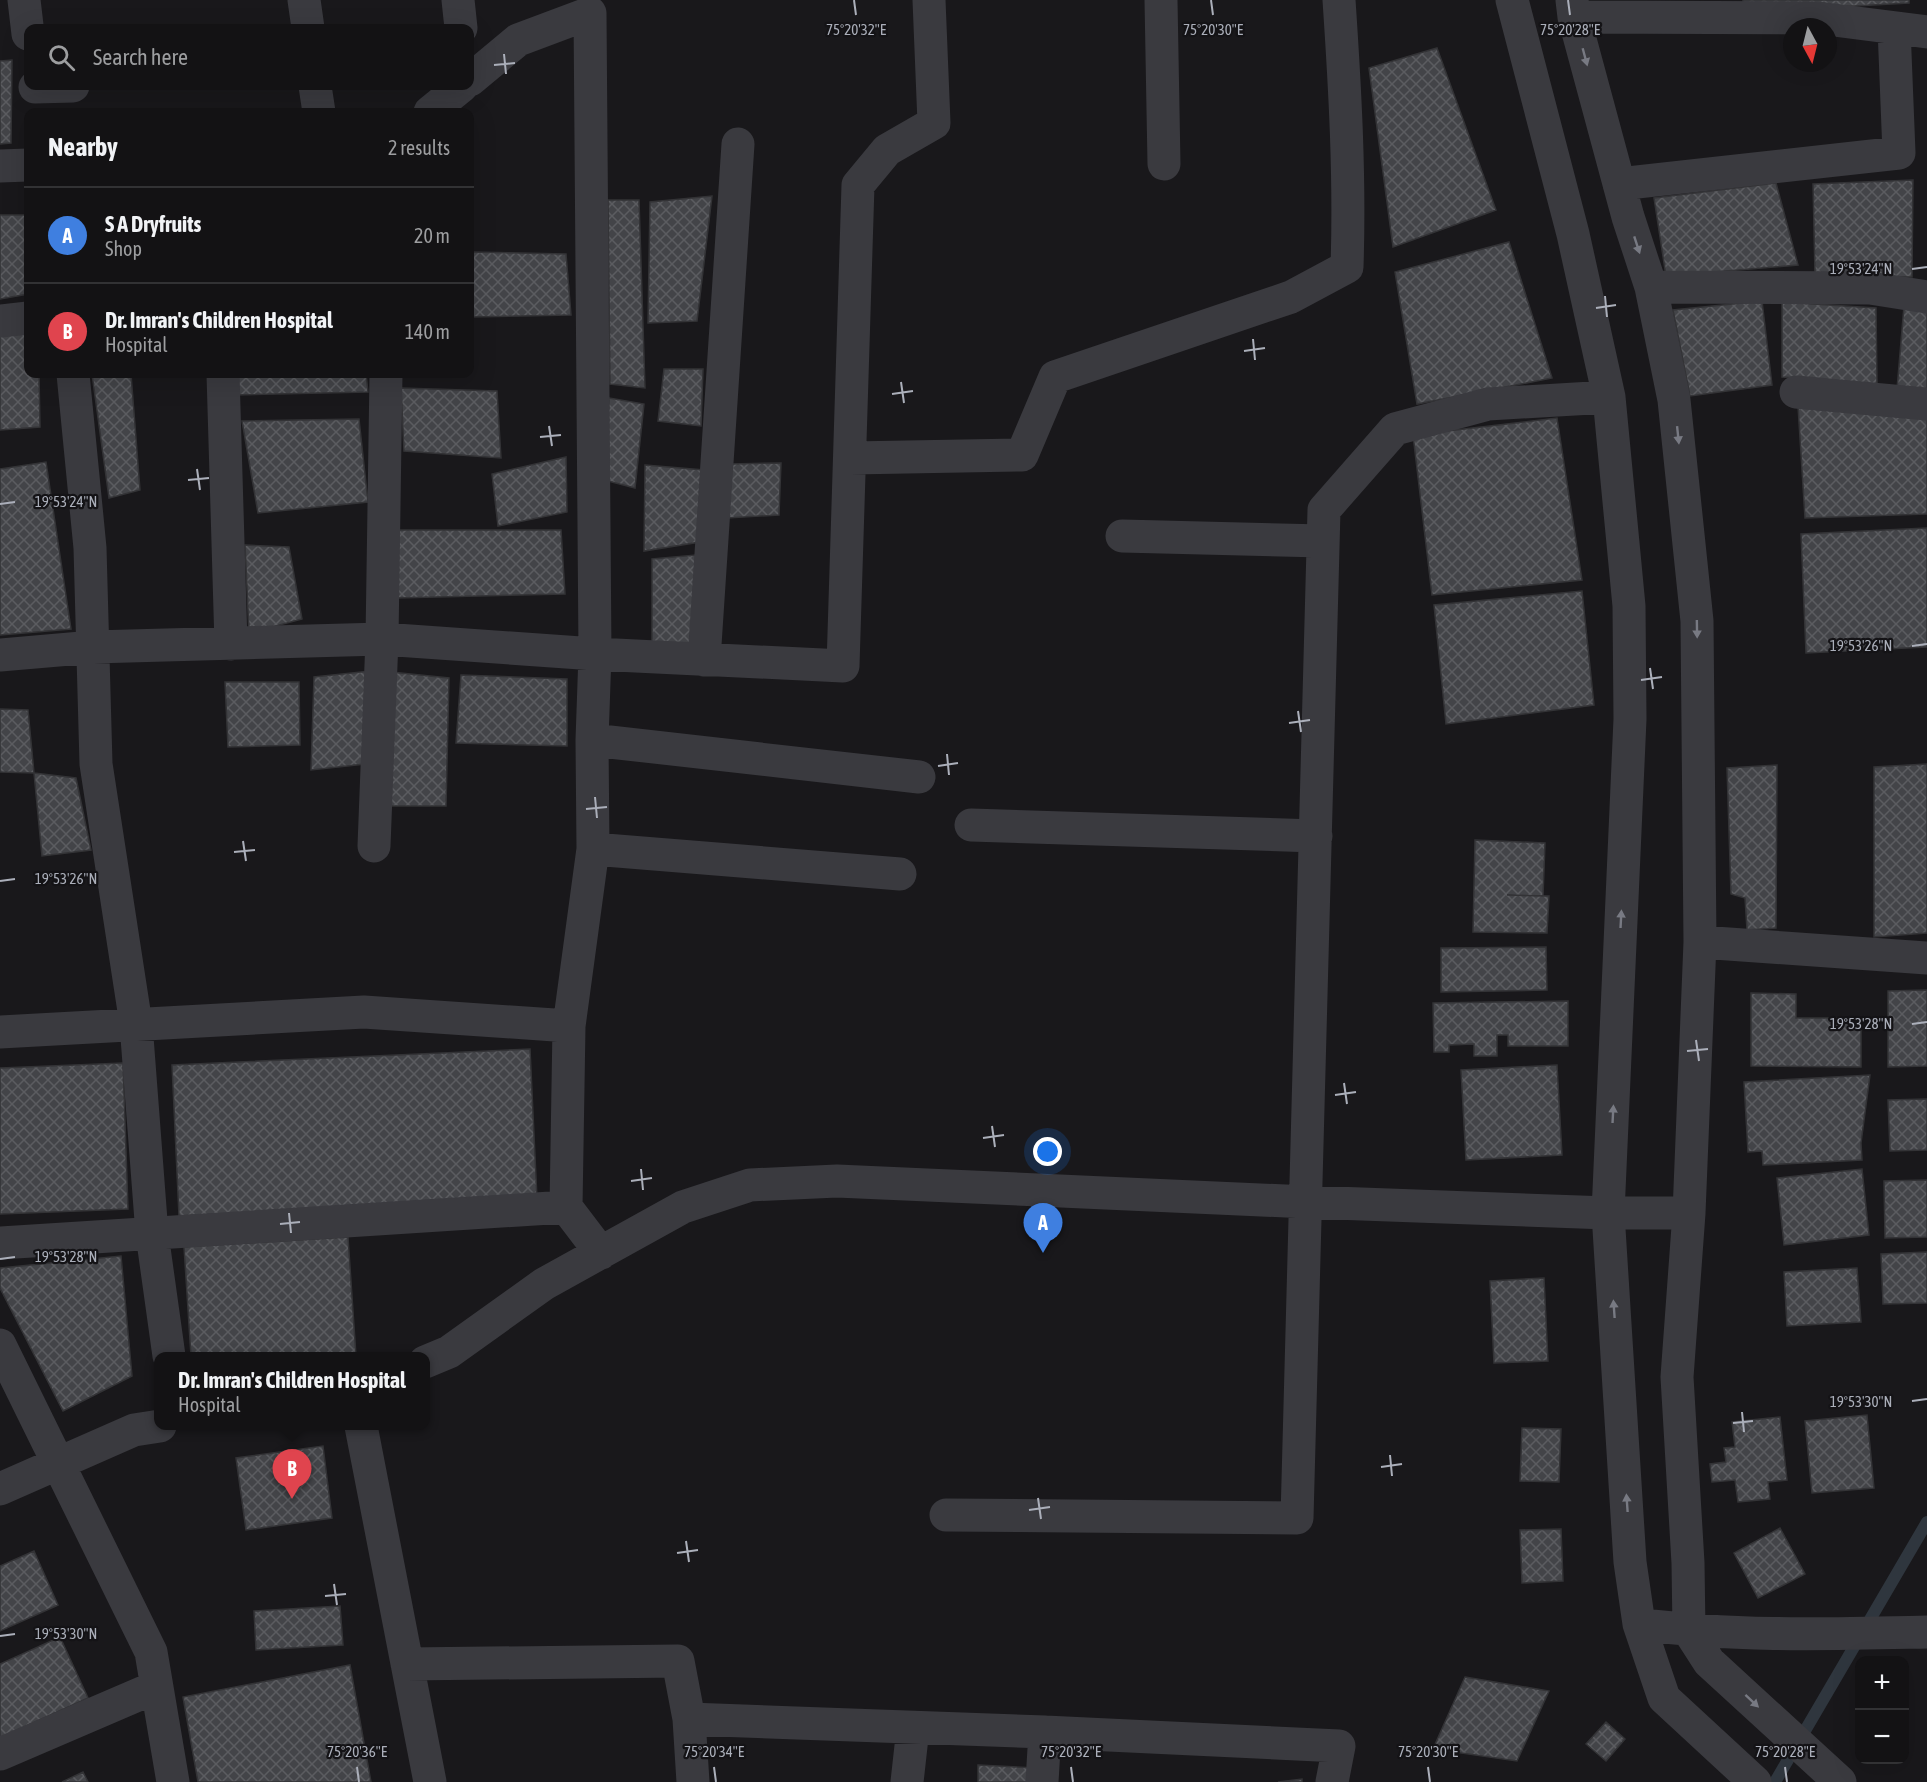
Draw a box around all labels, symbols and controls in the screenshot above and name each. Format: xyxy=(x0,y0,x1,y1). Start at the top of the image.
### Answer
north arrow xyxy=(1783,18,1837,72)
text: 75°20'32"E xyxy=(826,21,887,38)
text: 75°20'30"E xyxy=(1183,21,1244,38)
text: 75°20'28"E xyxy=(1540,21,1601,38)
search box xyxy=(24,24,474,90)
icon: search xyxy=(45,41,78,74)
text: Search here xyxy=(93,44,188,70)
one-way arrow xyxy=(1581,48,1590,66)
text: Nearby xyxy=(48,132,118,162)
text: 2 results xyxy=(388,136,450,159)
text: S A Dryfruits xyxy=(105,211,201,237)
text: A xyxy=(63,224,72,247)
text: 20 m xyxy=(414,224,450,247)
one-way arrow xyxy=(1633,236,1642,254)
text: Shop xyxy=(105,237,142,260)
text: 19°53'24"N xyxy=(1830,260,1892,277)
text: Dr. Imran's Children Hospital xyxy=(105,307,333,333)
text: B xyxy=(63,320,72,343)
text: 140 m xyxy=(405,320,450,343)
text: Hospital xyxy=(105,333,168,356)
one-way arrow xyxy=(1673,426,1683,445)
text: 19°53'24"N xyxy=(35,493,97,510)
one-way arrow xyxy=(1693,619,1702,638)
text: 19°53'26"N xyxy=(1830,637,1892,654)
text: 19°53'26"N xyxy=(35,870,97,887)
one-way arrow xyxy=(1617,910,1626,929)
text: 19°53'28"N xyxy=(1830,1015,1892,1032)
one-way arrow xyxy=(1608,1105,1617,1124)
your location xyxy=(1033,1137,1062,1166)
pin: A xyxy=(1024,1204,1062,1253)
text: 19°53'28"N xyxy=(35,1248,97,1265)
one-way arrow xyxy=(1610,1299,1619,1318)
popup xyxy=(154,1352,430,1430)
text: Dr. Imran's Children Hospital xyxy=(178,1367,406,1393)
text: Hospital xyxy=(178,1393,241,1416)
text: 19°53'30"N xyxy=(1830,1393,1892,1410)
pin: B xyxy=(272,1450,312,1499)
one-way arrow xyxy=(1622,1494,1631,1513)
text: 19°53'30"N xyxy=(35,1625,97,1642)
map controls xyxy=(1855,1656,1909,1764)
button: + xyxy=(1855,1656,1909,1710)
one-way arrow xyxy=(1745,1694,1760,1708)
button: − xyxy=(1855,1710,1909,1764)
text: 75°20'36"E xyxy=(327,1743,388,1760)
text: 75°20'34"E xyxy=(684,1743,745,1760)
text: 75°20'32"E xyxy=(1041,1743,1102,1760)
text: 75°20'30"E xyxy=(1398,1743,1459,1760)
text: 75°20'28"E xyxy=(1755,1743,1816,1760)

